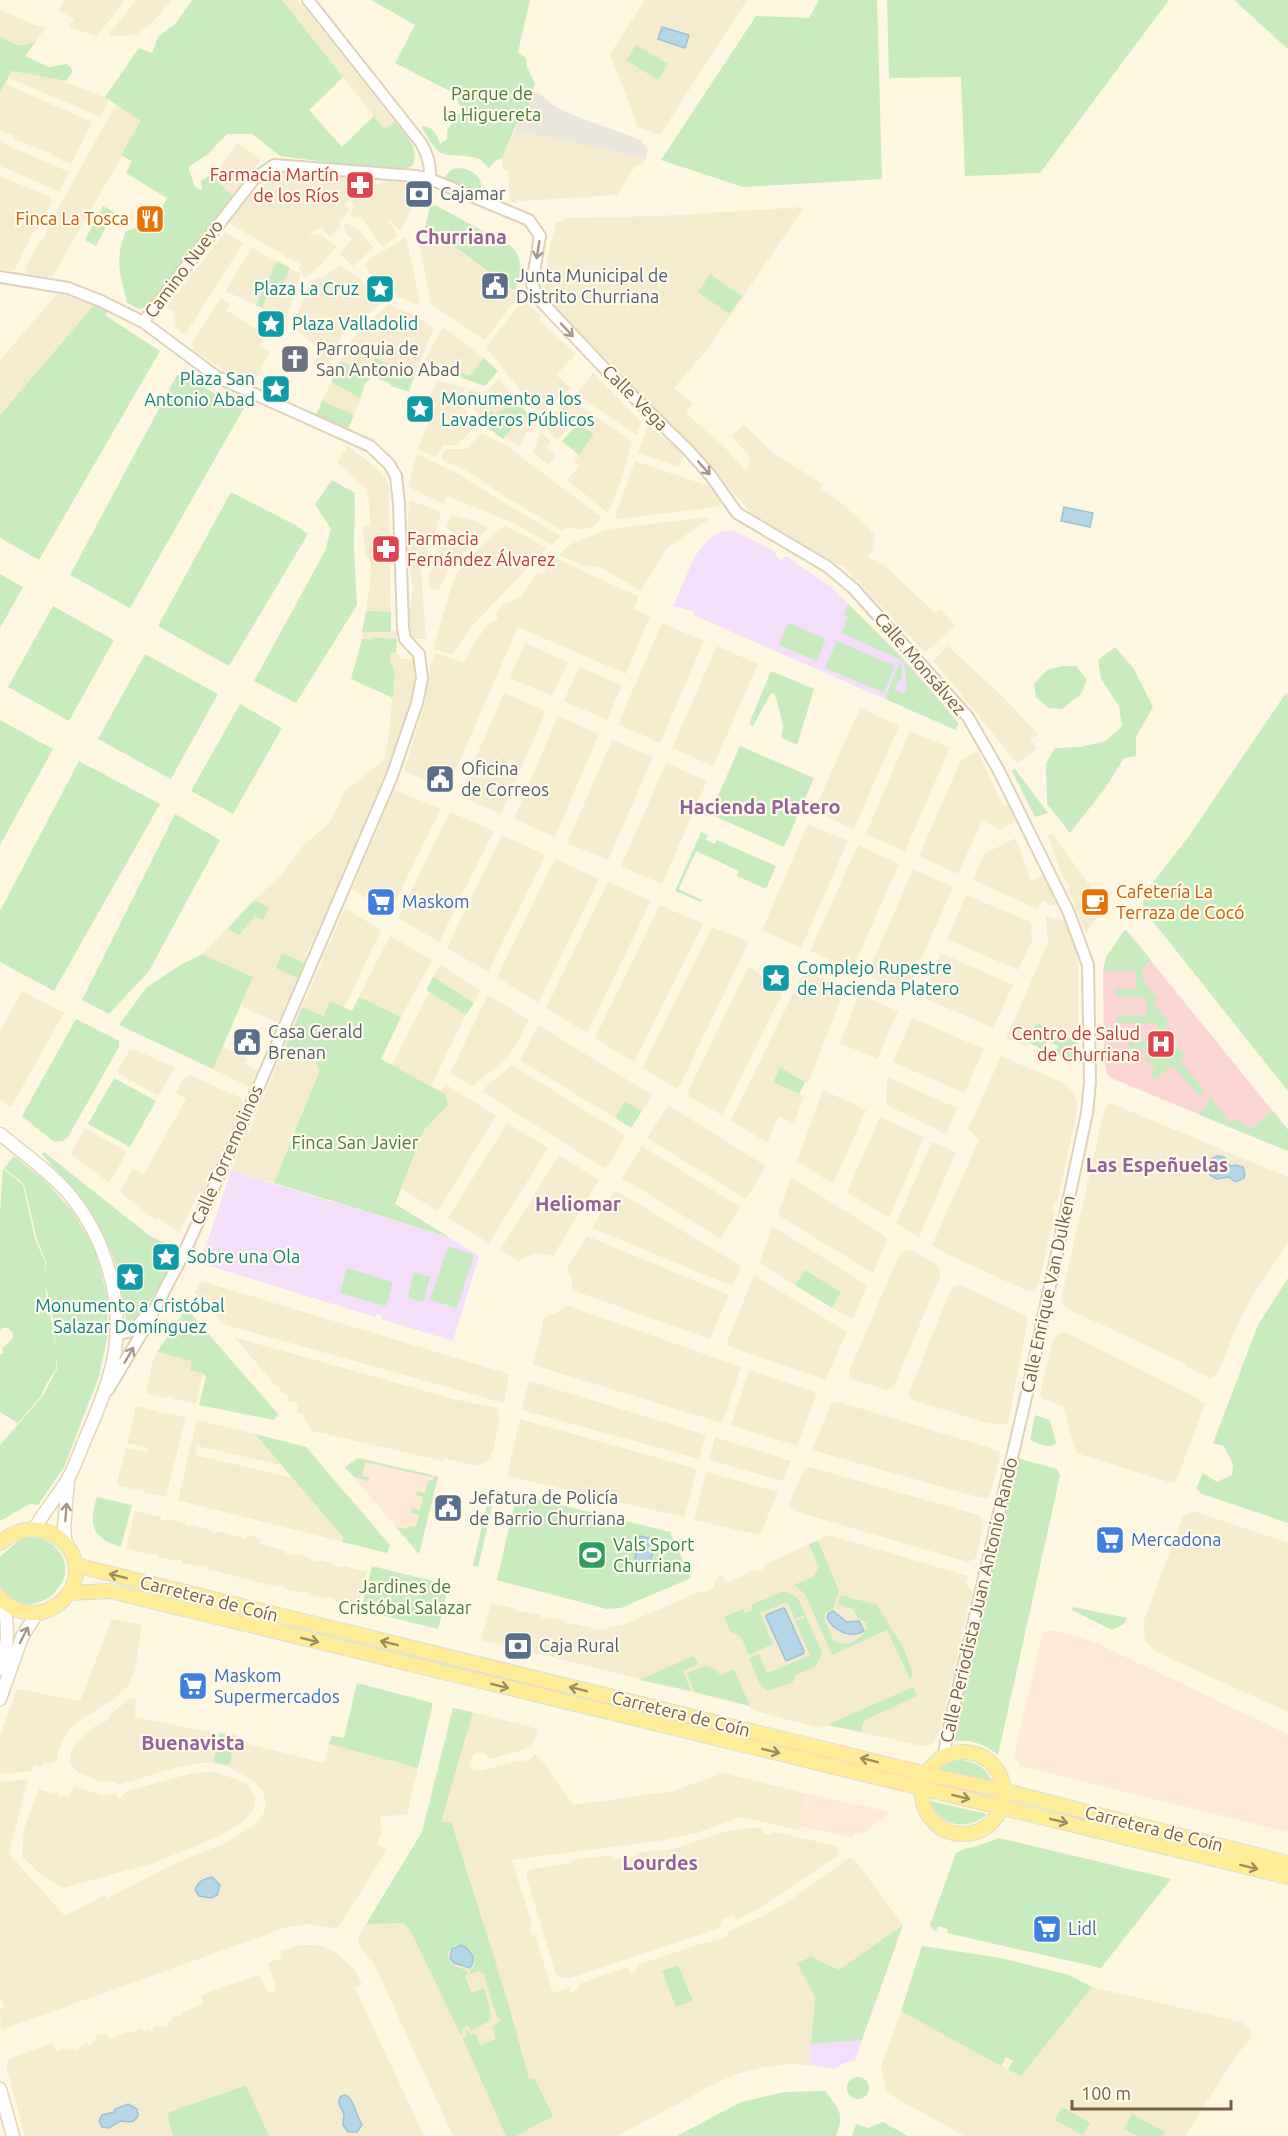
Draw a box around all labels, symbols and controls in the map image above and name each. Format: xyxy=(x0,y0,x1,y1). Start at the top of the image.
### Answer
park label: Parque de la Higuereta xyxy=(443,83,541,124)
place label: Farmacia Martín de los Ríos xyxy=(210,164,339,205)
pharmacy icon: Farmacia Martín de los Ríos xyxy=(344,169,376,201)
bank icon: Cajamar xyxy=(403,178,435,210)
place label: Cajamar xyxy=(440,183,506,203)
restaurant icon: Finca La Tosca xyxy=(134,203,166,235)
place label: Finca La Tosca xyxy=(16,208,129,228)
street label: Camino Nuevo xyxy=(140,215,227,321)
district label: Churriana xyxy=(415,225,507,248)
one-way arrow xyxy=(532,240,543,260)
place label: Junta Municipal de Distrito Churriana xyxy=(516,265,668,306)
public building icon: Junta Municipal de Distrito Churriana xyxy=(479,270,511,302)
place icon: Plaza La Cruz xyxy=(364,273,396,305)
place label: Plaza La Cruz xyxy=(254,278,359,298)
place icon: Plaza Valladolid xyxy=(255,308,287,340)
place label: Plaza Valladolid xyxy=(292,313,418,333)
one-way arrow xyxy=(560,322,574,337)
place label: Parroquia de San Antonio Abad xyxy=(316,338,460,379)
church icon: Parroquia de San Antonio Abad xyxy=(279,343,311,375)
street label: Calle Vega xyxy=(599,360,673,434)
place label: Plaza San Antonio Abad xyxy=(144,368,255,409)
place icon: Plaza San Antonio Abad xyxy=(260,373,292,405)
place label: Monumento a los Lavaderos Públicos xyxy=(441,388,595,429)
place icon: Monumento a los Lavaderos Públicos xyxy=(404,393,436,425)
one-way arrow xyxy=(697,461,711,476)
place label: Farmacia Fernández Álvarez xyxy=(407,528,555,569)
pharmacy icon: Farmacia Fernández Álvarez xyxy=(370,533,402,565)
street label: Calle Monsálvez xyxy=(871,608,971,719)
place label: Oficina de Correos xyxy=(461,758,549,799)
public building icon: Oficina de Correos xyxy=(424,763,456,795)
district label: Hacienda Platero xyxy=(679,795,841,818)
place label: Cafetería La Terraza de Cocó xyxy=(1116,881,1245,922)
supermarket icon: Maskom xyxy=(365,886,397,918)
cafe icon: Cafetería La Terraza de Cocó xyxy=(1079,886,1111,918)
place label: Maskom xyxy=(402,891,470,911)
place label: Complejo Rupestre de Hacienda Platero xyxy=(797,957,959,998)
place icon: Complejo Rupestre de Hacienda Platero xyxy=(760,962,792,994)
place label: Casa Gerald Brenan xyxy=(268,1021,363,1062)
place label: Centro de Salud de Churriana xyxy=(1011,1023,1140,1064)
public building icon: Casa Gerald Brenan xyxy=(231,1026,263,1058)
hospital icon: Centro de Salud de Churriana xyxy=(1145,1028,1177,1060)
street label: Calle Torremolinos xyxy=(186,1081,266,1228)
park label: Finca San Javier xyxy=(292,1132,419,1152)
district label: Las Espeñuelas xyxy=(1086,1153,1228,1176)
district label: Heliomar xyxy=(535,1192,622,1215)
street label: Calle Enrique Van Dulken xyxy=(1016,1193,1078,1395)
place icon: Sobre una Ola xyxy=(150,1241,182,1273)
place label: Sobre una Ola xyxy=(187,1246,300,1266)
place icon: Monumento a Cristóbal Salazar Domínguez xyxy=(114,1261,146,1293)
place label: Monumento a Cristóbal Salazar Domínguez xyxy=(35,1295,225,1336)
one-way arrow xyxy=(123,1347,135,1364)
street label: Calle Periodista Juan Antonio Rando xyxy=(935,1455,1021,1744)
place label: Jefatura de Policía de Barrio Churriana xyxy=(469,1487,625,1528)
public building icon: Jefatura de Policía de Barrio Churriana xyxy=(432,1492,464,1524)
one-way arrow xyxy=(60,1502,71,1522)
supermarket icon: Mercadona xyxy=(1094,1524,1126,1556)
place label: Mercadona xyxy=(1131,1529,1222,1549)
place label: Vals Sport Churriana xyxy=(613,1534,694,1575)
sports icon: Vals Sport Churriana xyxy=(576,1539,608,1571)
one-way arrow xyxy=(108,1570,127,1582)
street label: Carretera de Coín xyxy=(138,1571,280,1625)
park label: Jardines de Cristóbal Salazar xyxy=(338,1576,472,1617)
one-way arrow xyxy=(19,1627,30,1645)
bank icon: Caja Rural xyxy=(502,1630,534,1662)
one-way arrow xyxy=(301,1634,320,1646)
place label: Caja Rural xyxy=(539,1635,620,1655)
one-way arrow xyxy=(379,1636,398,1648)
place label: Maskom Supermercados xyxy=(214,1665,340,1706)
supermarket icon: Maskom Supermercados xyxy=(177,1670,209,1702)
one-way arrow xyxy=(490,1680,509,1692)
one-way arrow xyxy=(569,1683,588,1695)
street label: Carretera de Coín xyxy=(610,1686,752,1740)
district label: Buenavista xyxy=(141,1731,245,1754)
one-way arrow xyxy=(761,1746,780,1758)
one-way arrow xyxy=(860,1754,879,1766)
one-way arrow xyxy=(951,1792,970,1804)
street label: Carretera de Coín xyxy=(1083,1801,1225,1855)
one-way arrow xyxy=(1050,1816,1069,1828)
district label: Lourdes xyxy=(622,1851,698,1874)
one-way arrow xyxy=(1239,1862,1258,1874)
supermarket icon: Lidl xyxy=(1031,1913,1063,1945)
place label: Lidl xyxy=(1068,1918,1097,1938)
scale bar xyxy=(1072,2073,1231,2111)
text: 100 m xyxy=(1081,2083,1131,2103)

